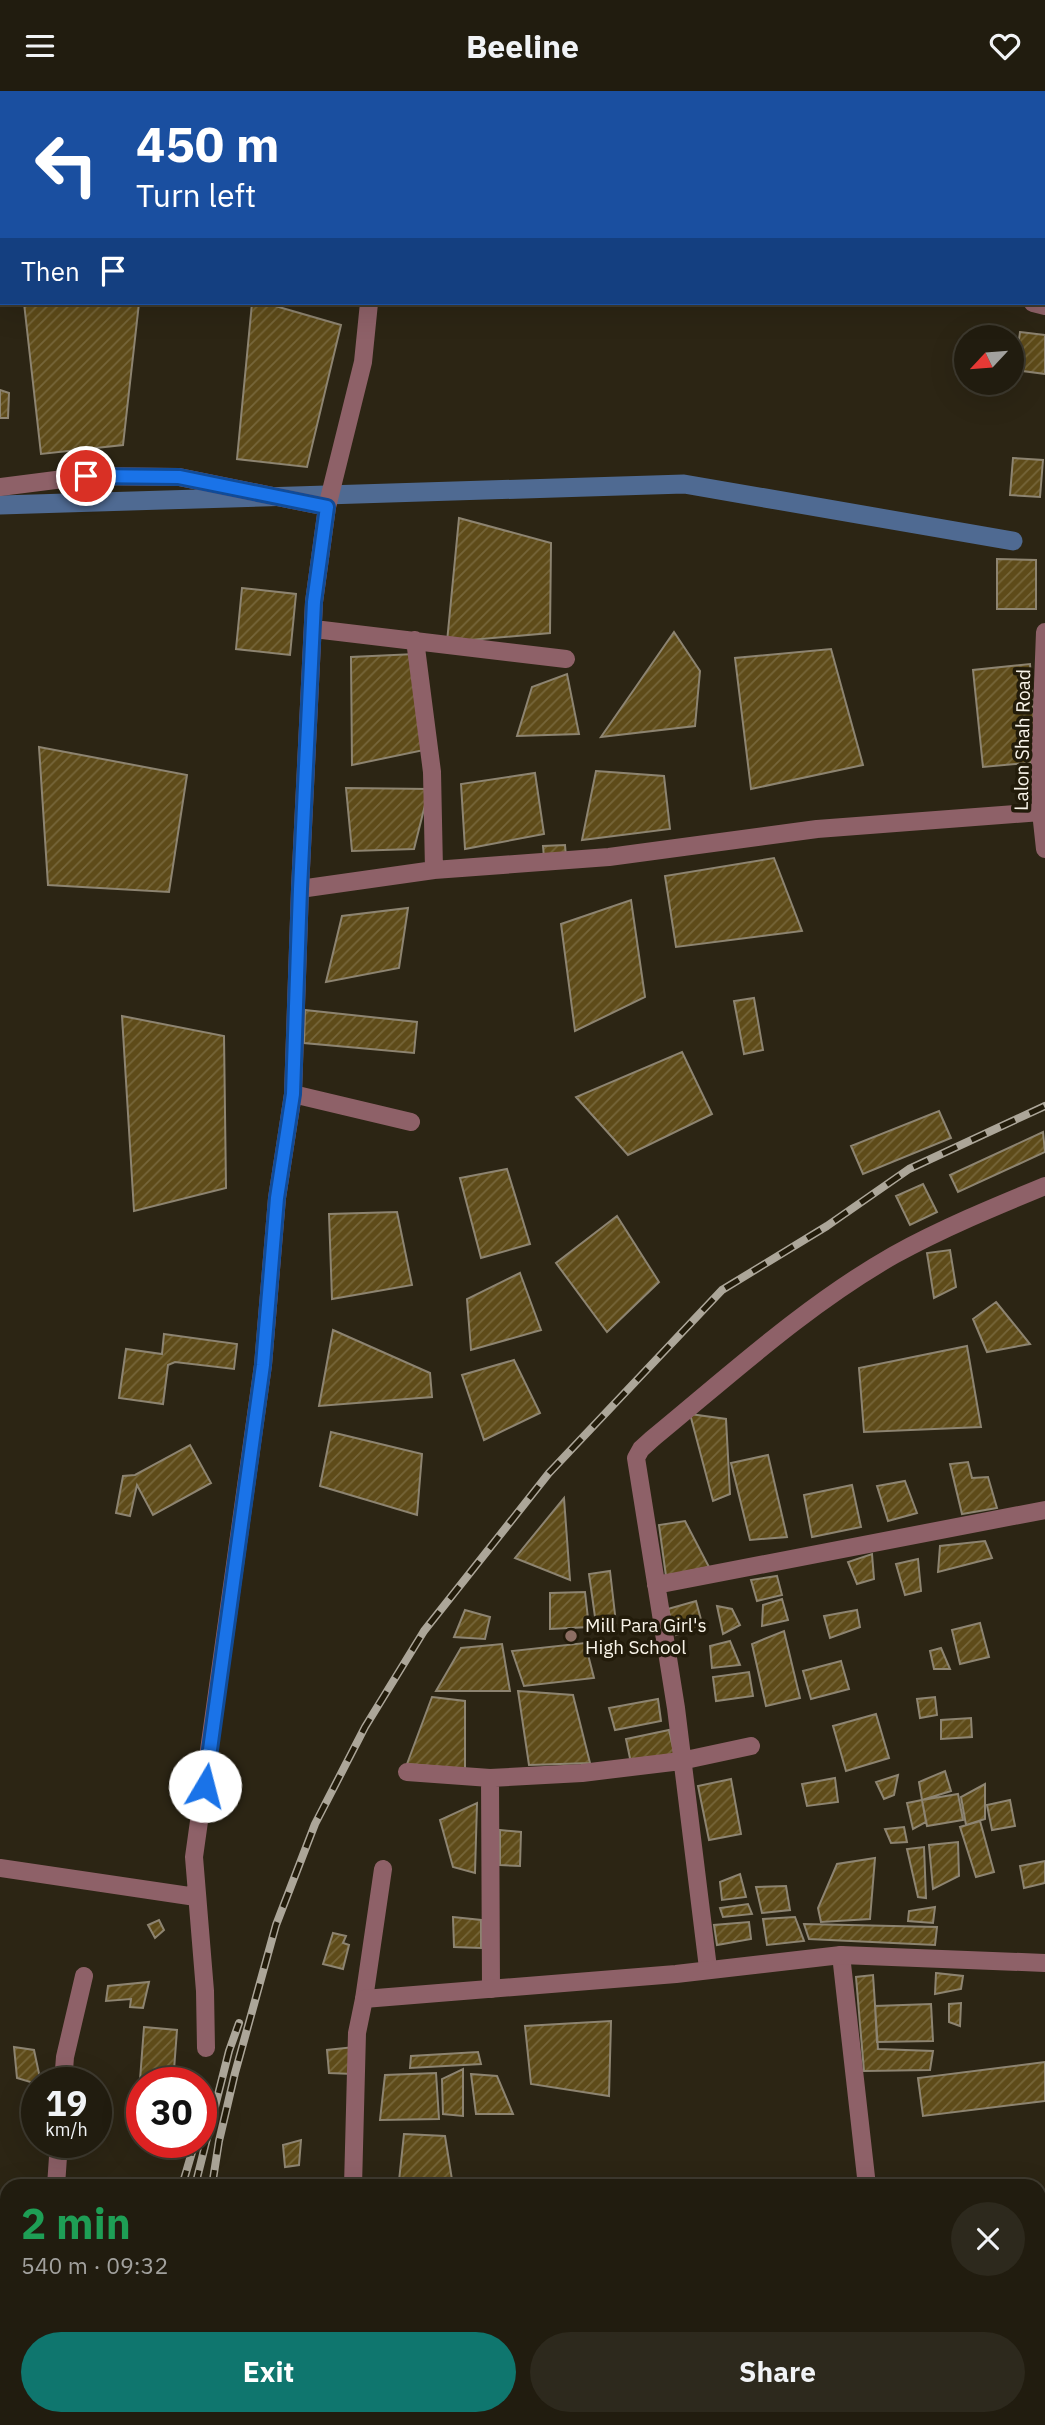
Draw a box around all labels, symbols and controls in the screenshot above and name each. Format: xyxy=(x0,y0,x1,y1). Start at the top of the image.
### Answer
text: Beeline xyxy=(466,25,579,67)
icon: menu xyxy=(21,27,59,65)
icon: heart xyxy=(986,27,1024,65)
text: 450 m xyxy=(136,112,280,175)
icon: left xyxy=(21,119,112,210)
text: Turn left xyxy=(136,174,256,216)
icon: arrive xyxy=(94,252,132,290)
text: Then xyxy=(21,254,80,288)
north arrow xyxy=(954,325,1024,395)
map controls xyxy=(954,325,1024,395)
pin xyxy=(56,446,116,506)
icon: arrive xyxy=(67,457,105,495)
street label: Lalon Shah Road xyxy=(1009,669,1035,811)
place label: Mill Para Girl's High School xyxy=(585,1613,707,1659)
marker: Mill Para Girl's High School xyxy=(563,1628,579,1644)
position arrow xyxy=(168,1749,242,1823)
speed limit sign: 30 xyxy=(126,2067,217,2158)
text: 19 xyxy=(45,2080,88,2126)
text: km/h xyxy=(45,2118,88,2141)
text: 2 min xyxy=(21,2196,131,2251)
button: close xyxy=(951,2202,1025,2276)
text: 540 m · 09:32 xyxy=(21,2250,168,2280)
button: Exit xyxy=(21,2332,516,2412)
button: Share xyxy=(530,2332,1025,2412)

